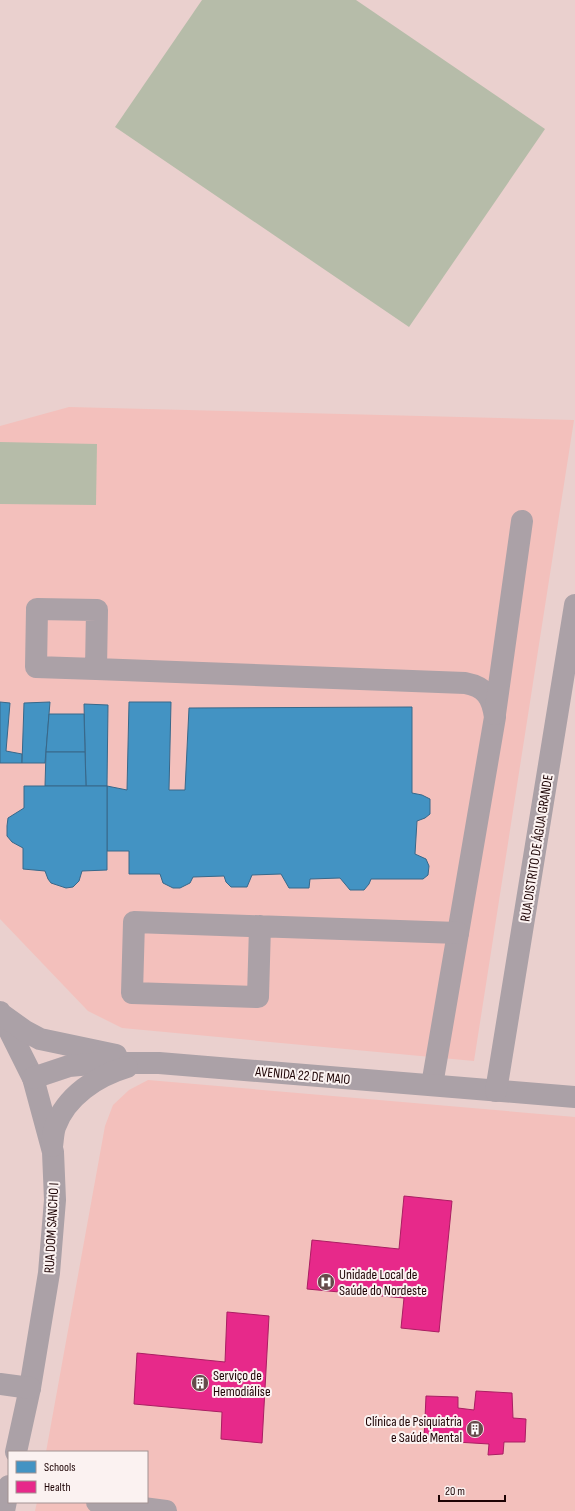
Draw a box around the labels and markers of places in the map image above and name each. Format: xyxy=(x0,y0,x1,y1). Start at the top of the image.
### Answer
place label: Unidade Local de Saúde do Nordeste xyxy=(339,1266,427,1299)
hospital icon: Unidade Local de Saúde do Nordeste xyxy=(316,1272,336,1292)
place label: Serviço de Hemodiálise xyxy=(213,1367,271,1400)
building icon: Serviço de Hemodiálise xyxy=(190,1373,210,1393)
place label: Clínica de Psiquiatria e Saúde Mental xyxy=(365,1413,462,1446)
building icon: Clínica de Psiquiatria e Saúde Mental xyxy=(465,1419,485,1439)

